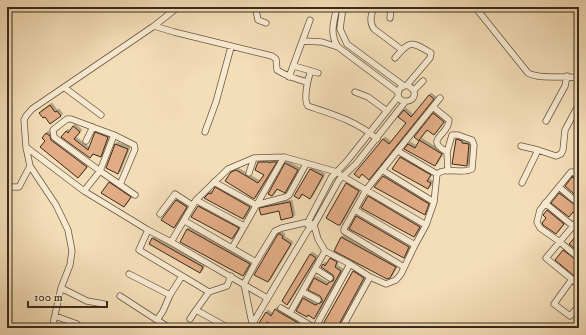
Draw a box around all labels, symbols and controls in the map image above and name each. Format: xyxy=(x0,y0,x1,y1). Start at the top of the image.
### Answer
scale bar xyxy=(28,283,107,309)
text: 100 m xyxy=(34,290,63,305)

